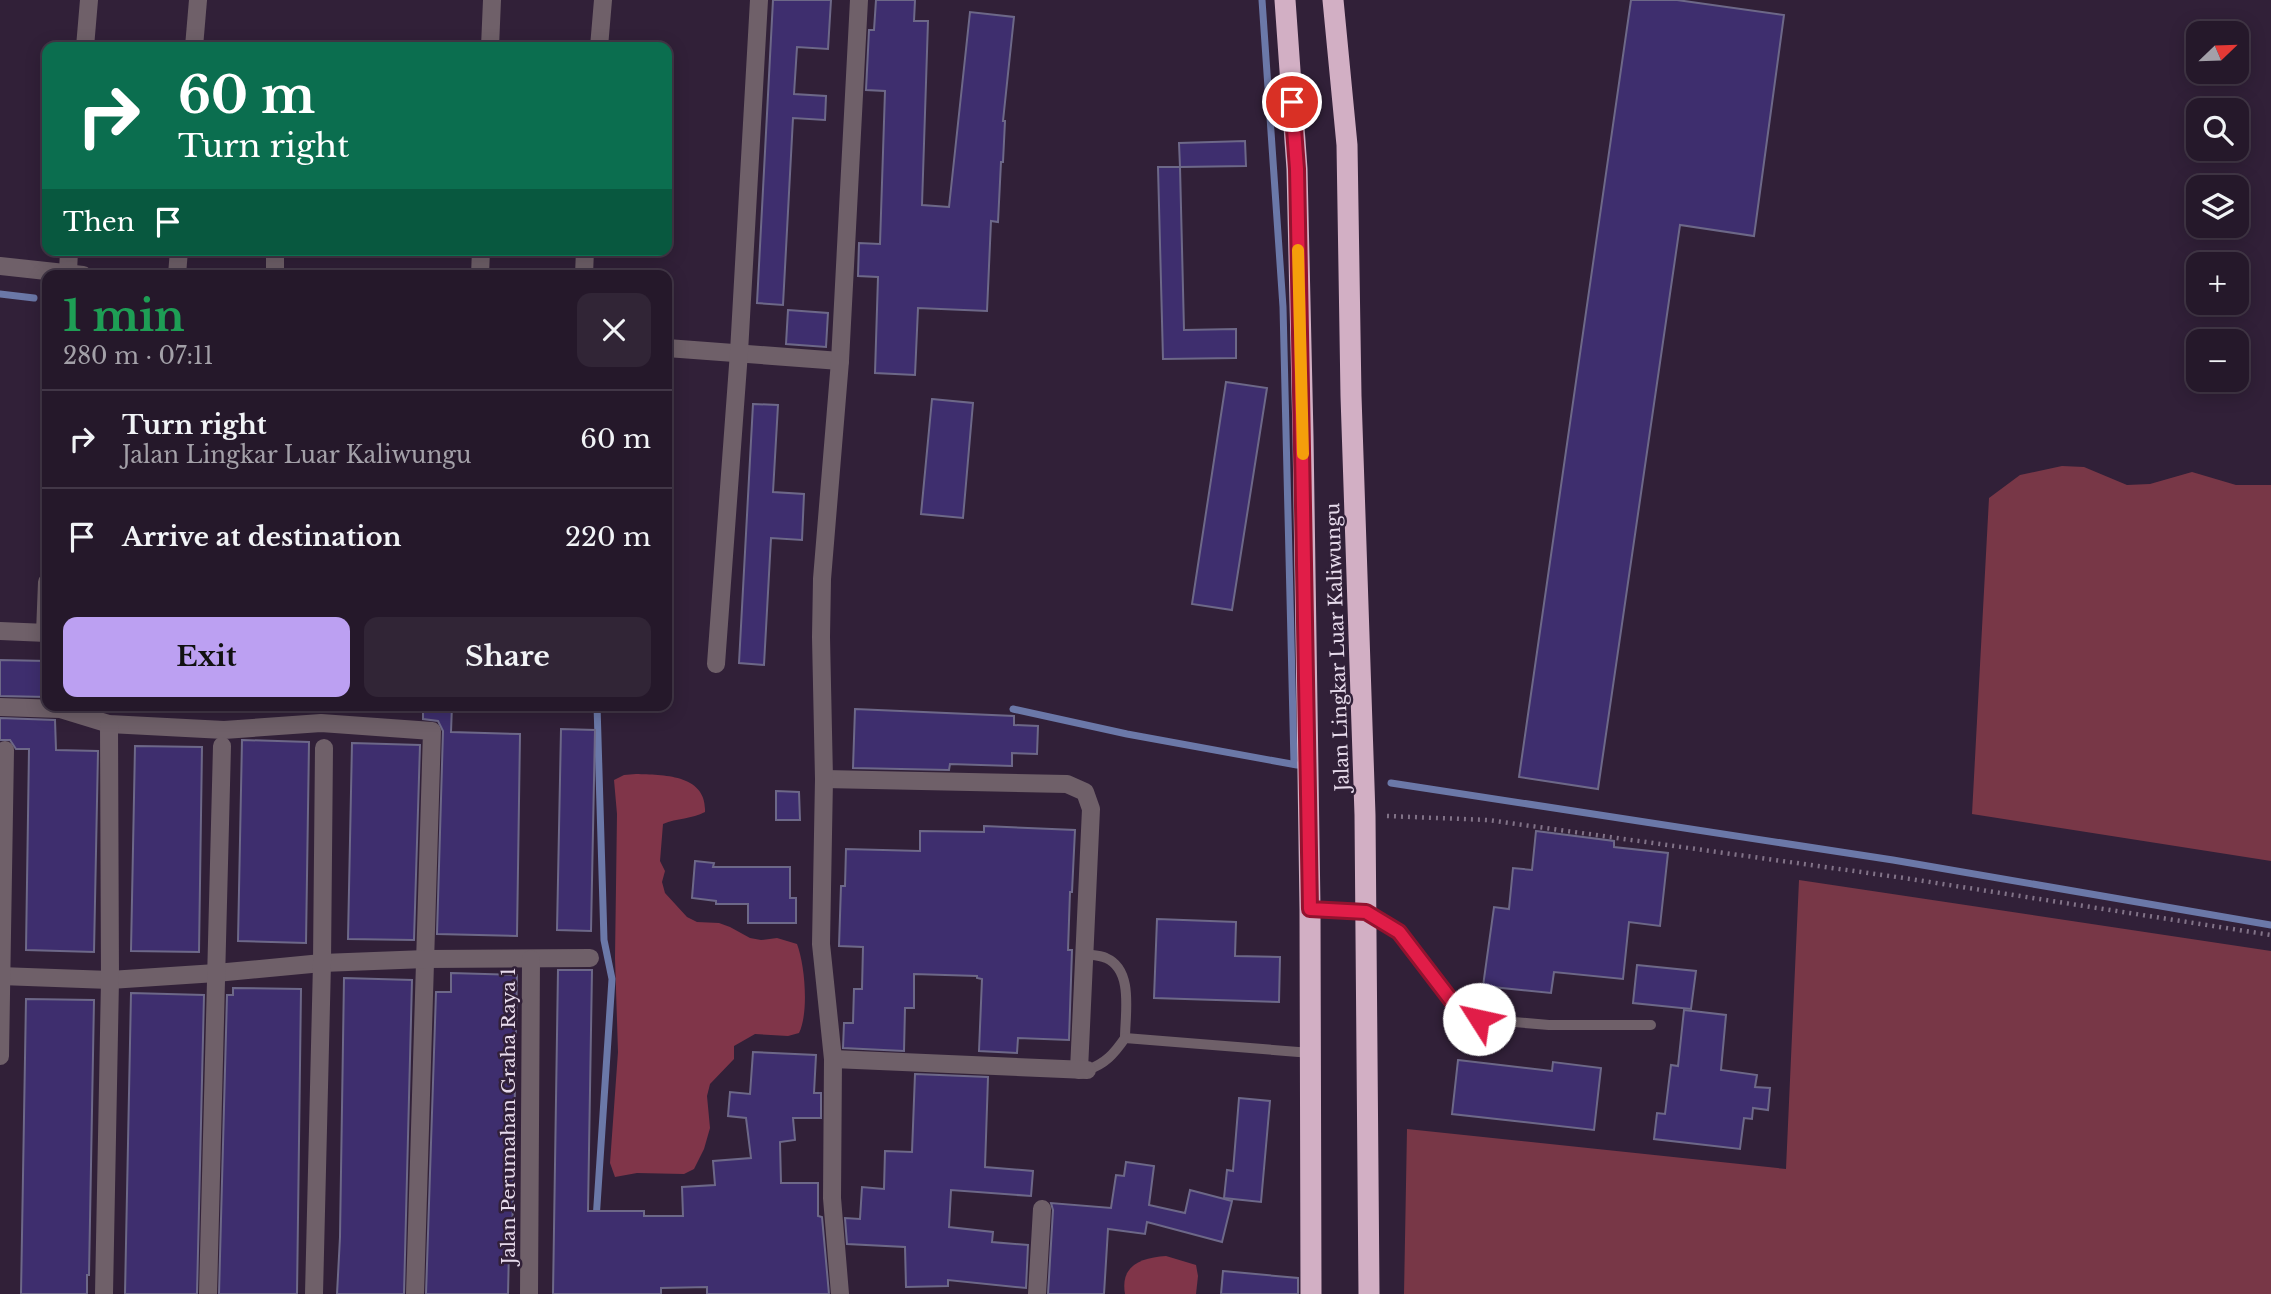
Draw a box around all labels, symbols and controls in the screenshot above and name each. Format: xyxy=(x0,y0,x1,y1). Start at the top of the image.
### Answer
north arrow xyxy=(2186,21,2249,84)
map controls xyxy=(2186,21,2249,392)
text: 60 m xyxy=(178,65,315,126)
icon: right xyxy=(63,70,154,161)
pin xyxy=(1262,72,1322,132)
icon: arrive xyxy=(1273,83,1311,121)
button: search xyxy=(2186,98,2249,161)
text: Turn right xyxy=(178,126,349,166)
button: layers xyxy=(2186,175,2249,238)
icon: arrive xyxy=(149,203,187,241)
text: Then xyxy=(63,206,135,238)
button: + xyxy=(2186,252,2249,315)
text: 1 min xyxy=(63,290,185,342)
button: close xyxy=(577,293,651,367)
button: − xyxy=(2186,329,2249,392)
text: 280 m · 07:11 xyxy=(63,342,214,370)
text: Turn right xyxy=(122,409,267,441)
icon: right xyxy=(63,420,101,458)
text: 60 m xyxy=(580,423,651,455)
text: Jalan Lingkar Luar Kaliwungu xyxy=(122,441,472,469)
street label: Jalan Lingkar Luar Kaliwungu xyxy=(1321,502,1354,795)
icon: arrive xyxy=(63,518,101,556)
text: Arrive at destination xyxy=(122,521,402,553)
text: 220 m xyxy=(565,521,651,553)
button: Exit xyxy=(63,617,350,697)
button: Share xyxy=(364,617,651,697)
street label: Jalan Perumahan Graha Raya 1 xyxy=(497,967,520,1268)
position arrow xyxy=(1442,982,1516,1056)

